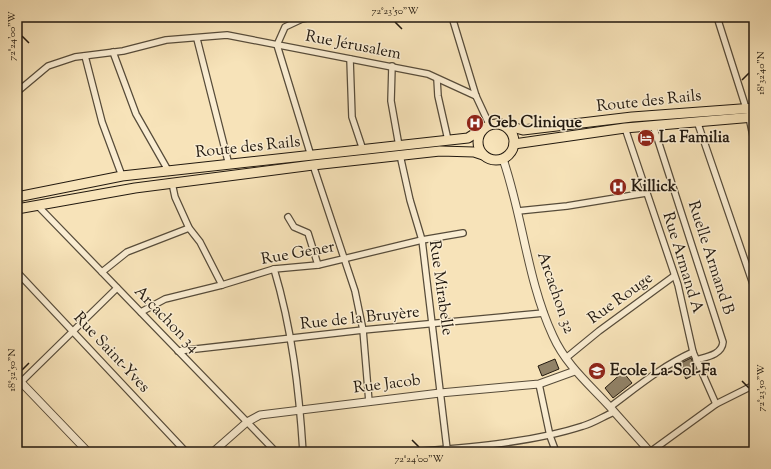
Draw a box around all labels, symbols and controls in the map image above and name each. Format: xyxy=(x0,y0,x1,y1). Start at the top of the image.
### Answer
text: 72°23'50"W xyxy=(372,4,418,19)
text: 72°24'00"W xyxy=(5,11,20,61)
street label: Rue Jérusalem xyxy=(303,25,403,67)
text: 18°32'40"N xyxy=(754,51,769,95)
street label: Route des Rails xyxy=(595,85,703,119)
place label: Geb Clinique xyxy=(488,112,582,135)
hospital icon: Geb Clinique xyxy=(465,113,485,133)
place label: La Familia xyxy=(659,127,730,150)
hotel icon: La Familia xyxy=(636,128,656,148)
street label: Route des Rails xyxy=(194,131,302,165)
place label: Killick xyxy=(631,176,677,199)
hospital icon: Killick xyxy=(608,177,628,197)
street label: Ruelle Armand B xyxy=(681,198,739,318)
street label: Rue Armand A xyxy=(656,209,708,317)
street label: Rue Gener xyxy=(259,236,337,272)
street label: Rue Mirabelle xyxy=(422,239,458,337)
street label: Arcachon 32 xyxy=(530,249,580,337)
street label: Rue Rouge xyxy=(584,268,658,330)
street label: Arcachon 34 xyxy=(128,281,204,359)
street label: Rue de la Bruyère xyxy=(299,301,421,337)
street label: Rue Saint-Yves xyxy=(67,307,155,399)
text: 18°32'50"N xyxy=(5,349,20,391)
place label: Ecole La-Sol-Fa xyxy=(610,360,718,383)
school or university icon: Ecole La-Sol-Fa xyxy=(587,361,607,381)
text: 72°23'50"W xyxy=(754,365,769,411)
street label: Rue Jacob xyxy=(352,369,422,401)
text: 72°24'00"W xyxy=(394,452,444,467)

